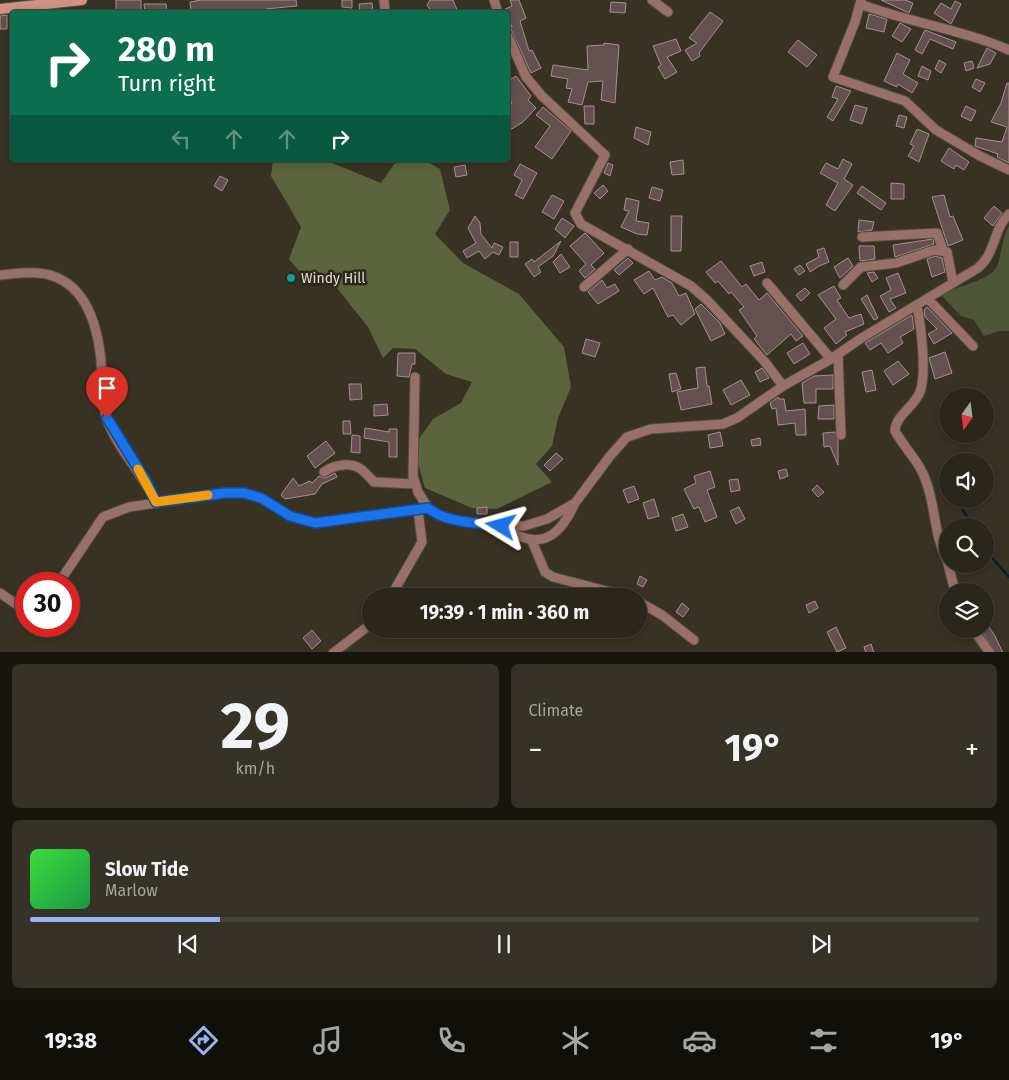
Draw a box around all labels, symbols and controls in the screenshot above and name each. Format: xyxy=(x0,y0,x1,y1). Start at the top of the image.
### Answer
text: 280 m xyxy=(118,28,215,70)
icon: right xyxy=(35,30,100,95)
text: Turn right xyxy=(118,70,215,97)
icon: left xyxy=(167,125,195,153)
icon: ahead xyxy=(220,125,248,153)
icon: ahead xyxy=(273,125,301,153)
icon: right xyxy=(326,125,354,153)
place label: Windy Hill xyxy=(301,270,365,287)
marker: Windy Hill xyxy=(285,272,297,284)
pin xyxy=(86,367,128,418)
icon: arrive xyxy=(93,374,121,402)
north arrow xyxy=(939,388,994,442)
map controls xyxy=(939,388,994,638)
button: sound xyxy=(939,453,994,508)
position arrow xyxy=(474,499,526,551)
button: search xyxy=(939,518,994,573)
speed limit sign: 30 xyxy=(15,572,80,637)
button: layers xyxy=(939,583,994,638)
text: 19:39 · 1 min · 360 m xyxy=(420,601,589,624)
text: 29 xyxy=(221,687,290,765)
text: Climate xyxy=(529,701,583,720)
text: 19° xyxy=(724,725,783,771)
text: − xyxy=(529,733,543,766)
text: + xyxy=(965,733,979,766)
text: km/h xyxy=(235,759,275,778)
text: Slow Tide xyxy=(105,858,189,881)
text: Marlow xyxy=(105,881,158,900)
icon: previous xyxy=(174,930,202,958)
icon: pause xyxy=(490,930,518,958)
icon: next xyxy=(807,930,835,958)
icon: directions xyxy=(186,1023,221,1058)
icon: music xyxy=(310,1023,345,1058)
icon: phone xyxy=(434,1023,469,1058)
icon: climate xyxy=(558,1023,593,1058)
icon: car xyxy=(682,1023,717,1058)
icon: filters xyxy=(806,1023,841,1058)
text: 19:38 xyxy=(45,1027,97,1054)
text: 19° xyxy=(930,1027,964,1054)

